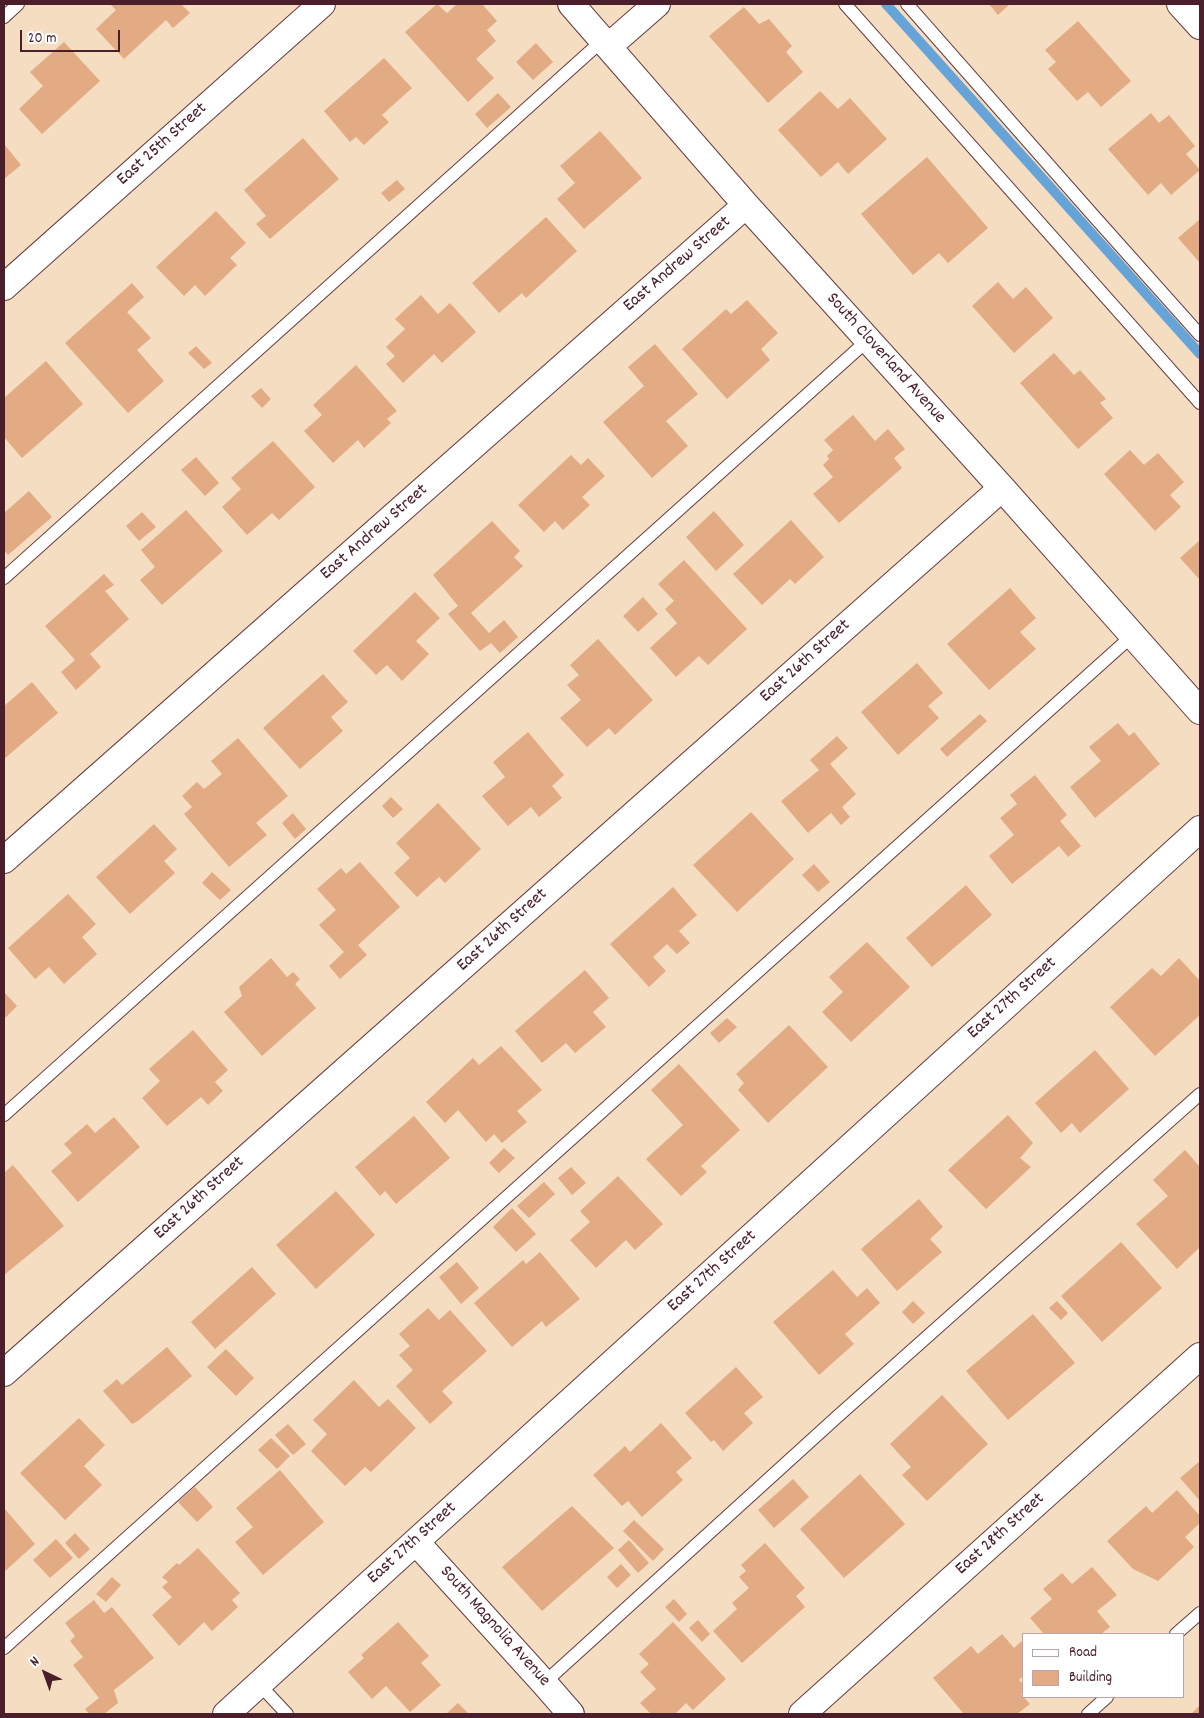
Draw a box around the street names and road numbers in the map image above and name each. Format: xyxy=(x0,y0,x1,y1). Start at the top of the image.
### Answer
street label: East 25th Street xyxy=(113,99,213,191)
street label: East Andrew Street xyxy=(620,212,736,318)
street label: South Cloverland Avenue xyxy=(820,289,950,429)
street label: East Andrew Street xyxy=(317,480,433,586)
street label: East 26th Street xyxy=(756,616,856,708)
street label: East 26th Street xyxy=(453,885,553,977)
street label: East 27th Street xyxy=(964,953,1062,1045)
street label: East 26th Street xyxy=(150,1153,250,1245)
street label: East 27th Street xyxy=(664,1226,762,1318)
street label: East 28th Street xyxy=(952,1489,1050,1581)
street label: East 27th Street xyxy=(364,1498,462,1590)
street label: South Magnolia Avenue xyxy=(434,1562,554,1692)

